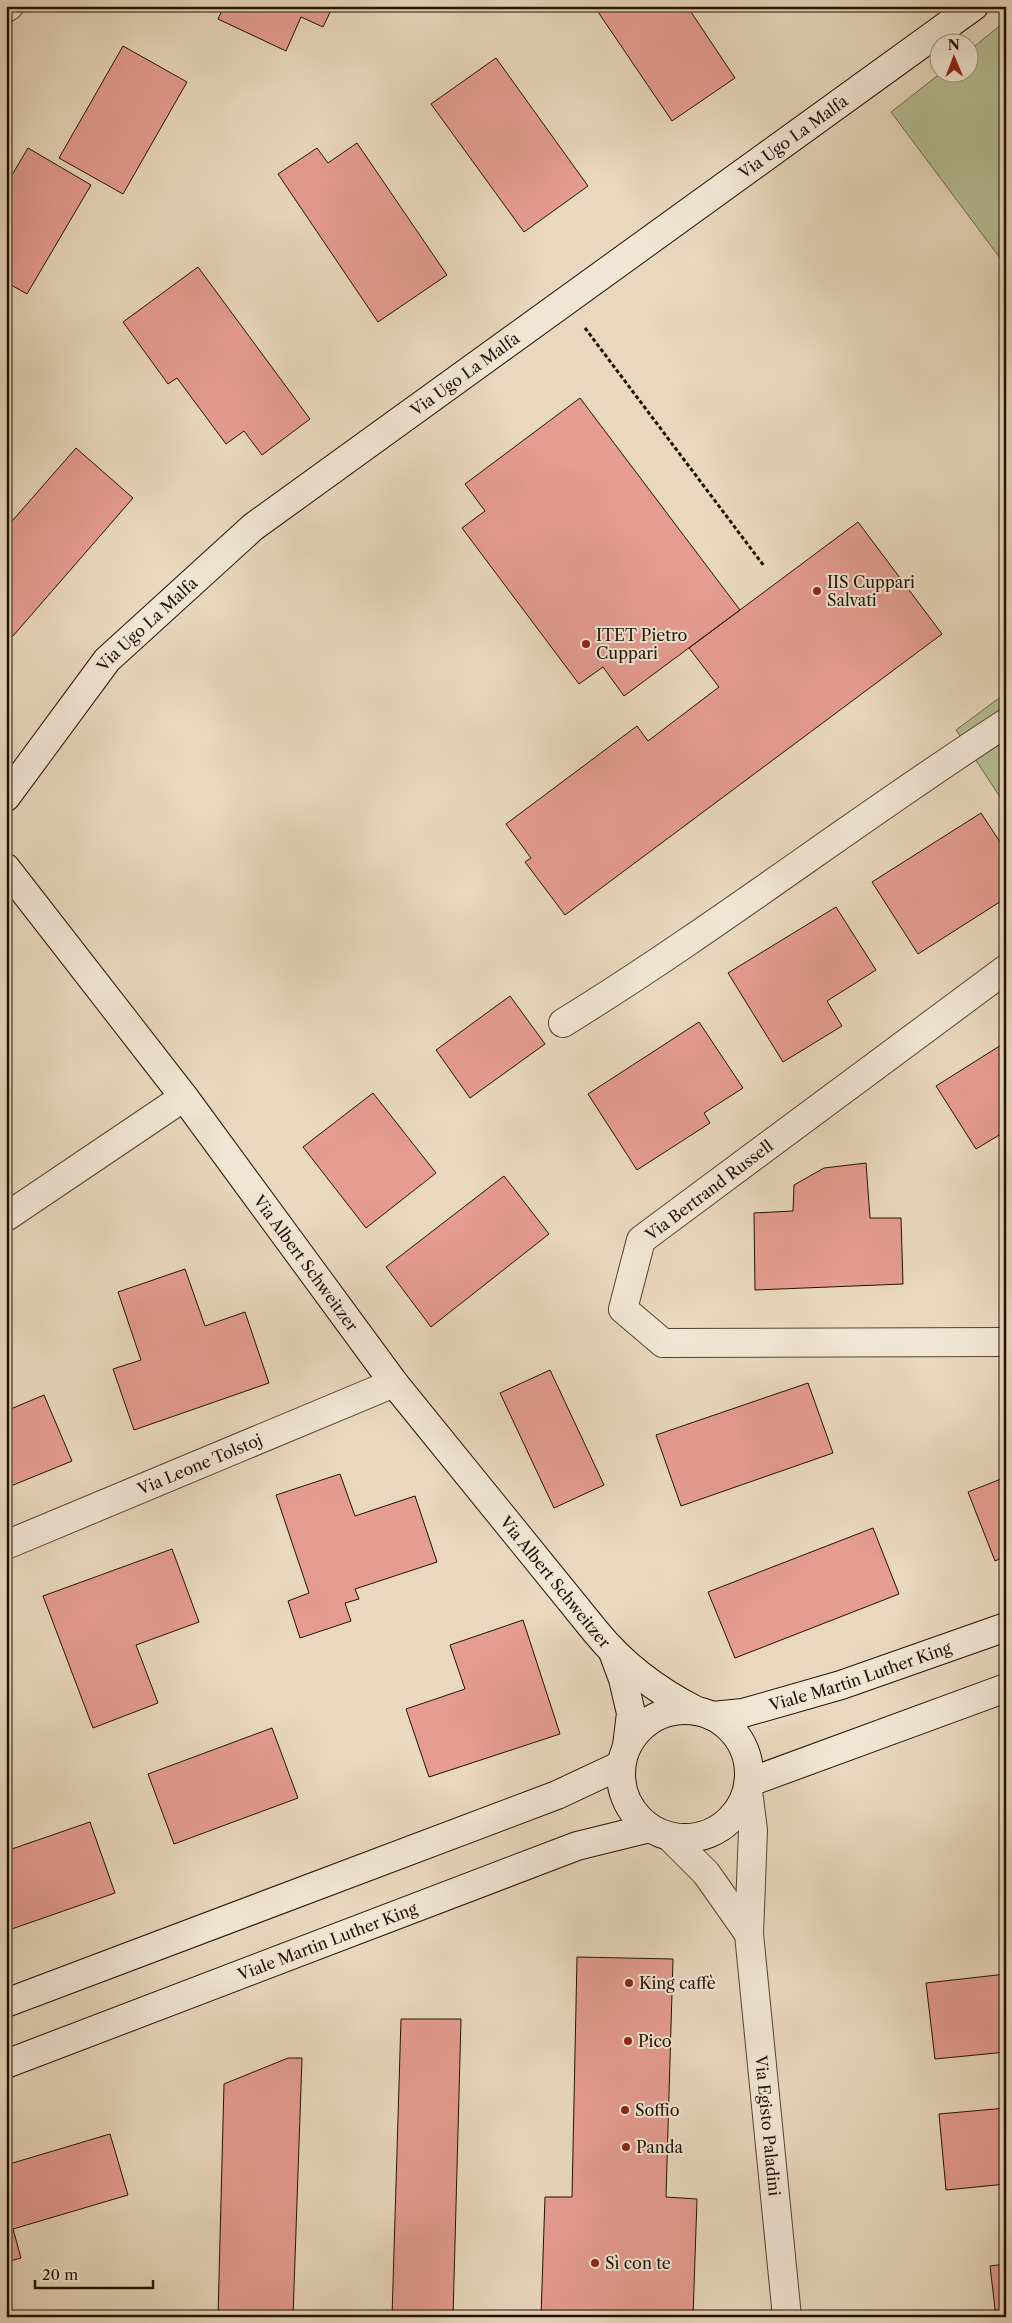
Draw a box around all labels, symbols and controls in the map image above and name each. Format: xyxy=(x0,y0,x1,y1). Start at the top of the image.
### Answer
north arrow xyxy=(930,32,980,82)
text: N xyxy=(948,36,960,54)
street label: Via Ugo La Malfa xyxy=(734,90,852,183)
street label: Via Ugo La Malfa xyxy=(406,328,524,421)
street label: Via Ugo La Malfa xyxy=(92,572,202,676)
place label: IIS Cuppari Salvati xyxy=(827,572,915,610)
marker: IIS Cuppari Salvati xyxy=(811,585,823,597)
place label: ITET Pietro Cuppari xyxy=(596,625,687,663)
marker: ITET Pietro Cuppari xyxy=(580,638,592,650)
street label: Via Bertrand Russell xyxy=(640,1135,777,1245)
street label: Via Albert Schweitzer xyxy=(249,1190,363,1335)
street label: Via Leone Tolstoj xyxy=(134,1429,265,1499)
street label: Via Albert Schweitzer xyxy=(495,1511,615,1652)
street label: Viale Martin Luther King xyxy=(766,1637,954,1715)
street label: Viale Martin Luther King xyxy=(234,1898,420,1985)
place label: King caffè xyxy=(639,1973,716,1993)
marker: King caffè xyxy=(623,1977,635,1989)
place label: Pico xyxy=(638,2031,672,2051)
marker: Pico xyxy=(622,2035,634,2047)
street label: Via Egisto Paladini xyxy=(751,2053,785,2197)
place label: Soffio xyxy=(635,2100,680,2120)
marker: Soffio xyxy=(619,2104,631,2116)
place label: Panda xyxy=(636,2137,684,2157)
marker: Panda xyxy=(620,2141,632,2153)
place label: Sì con te xyxy=(605,2253,671,2273)
marker: Sì con te xyxy=(589,2257,601,2269)
scale bar xyxy=(35,2258,152,2290)
text: 20 m xyxy=(42,2265,78,2284)

